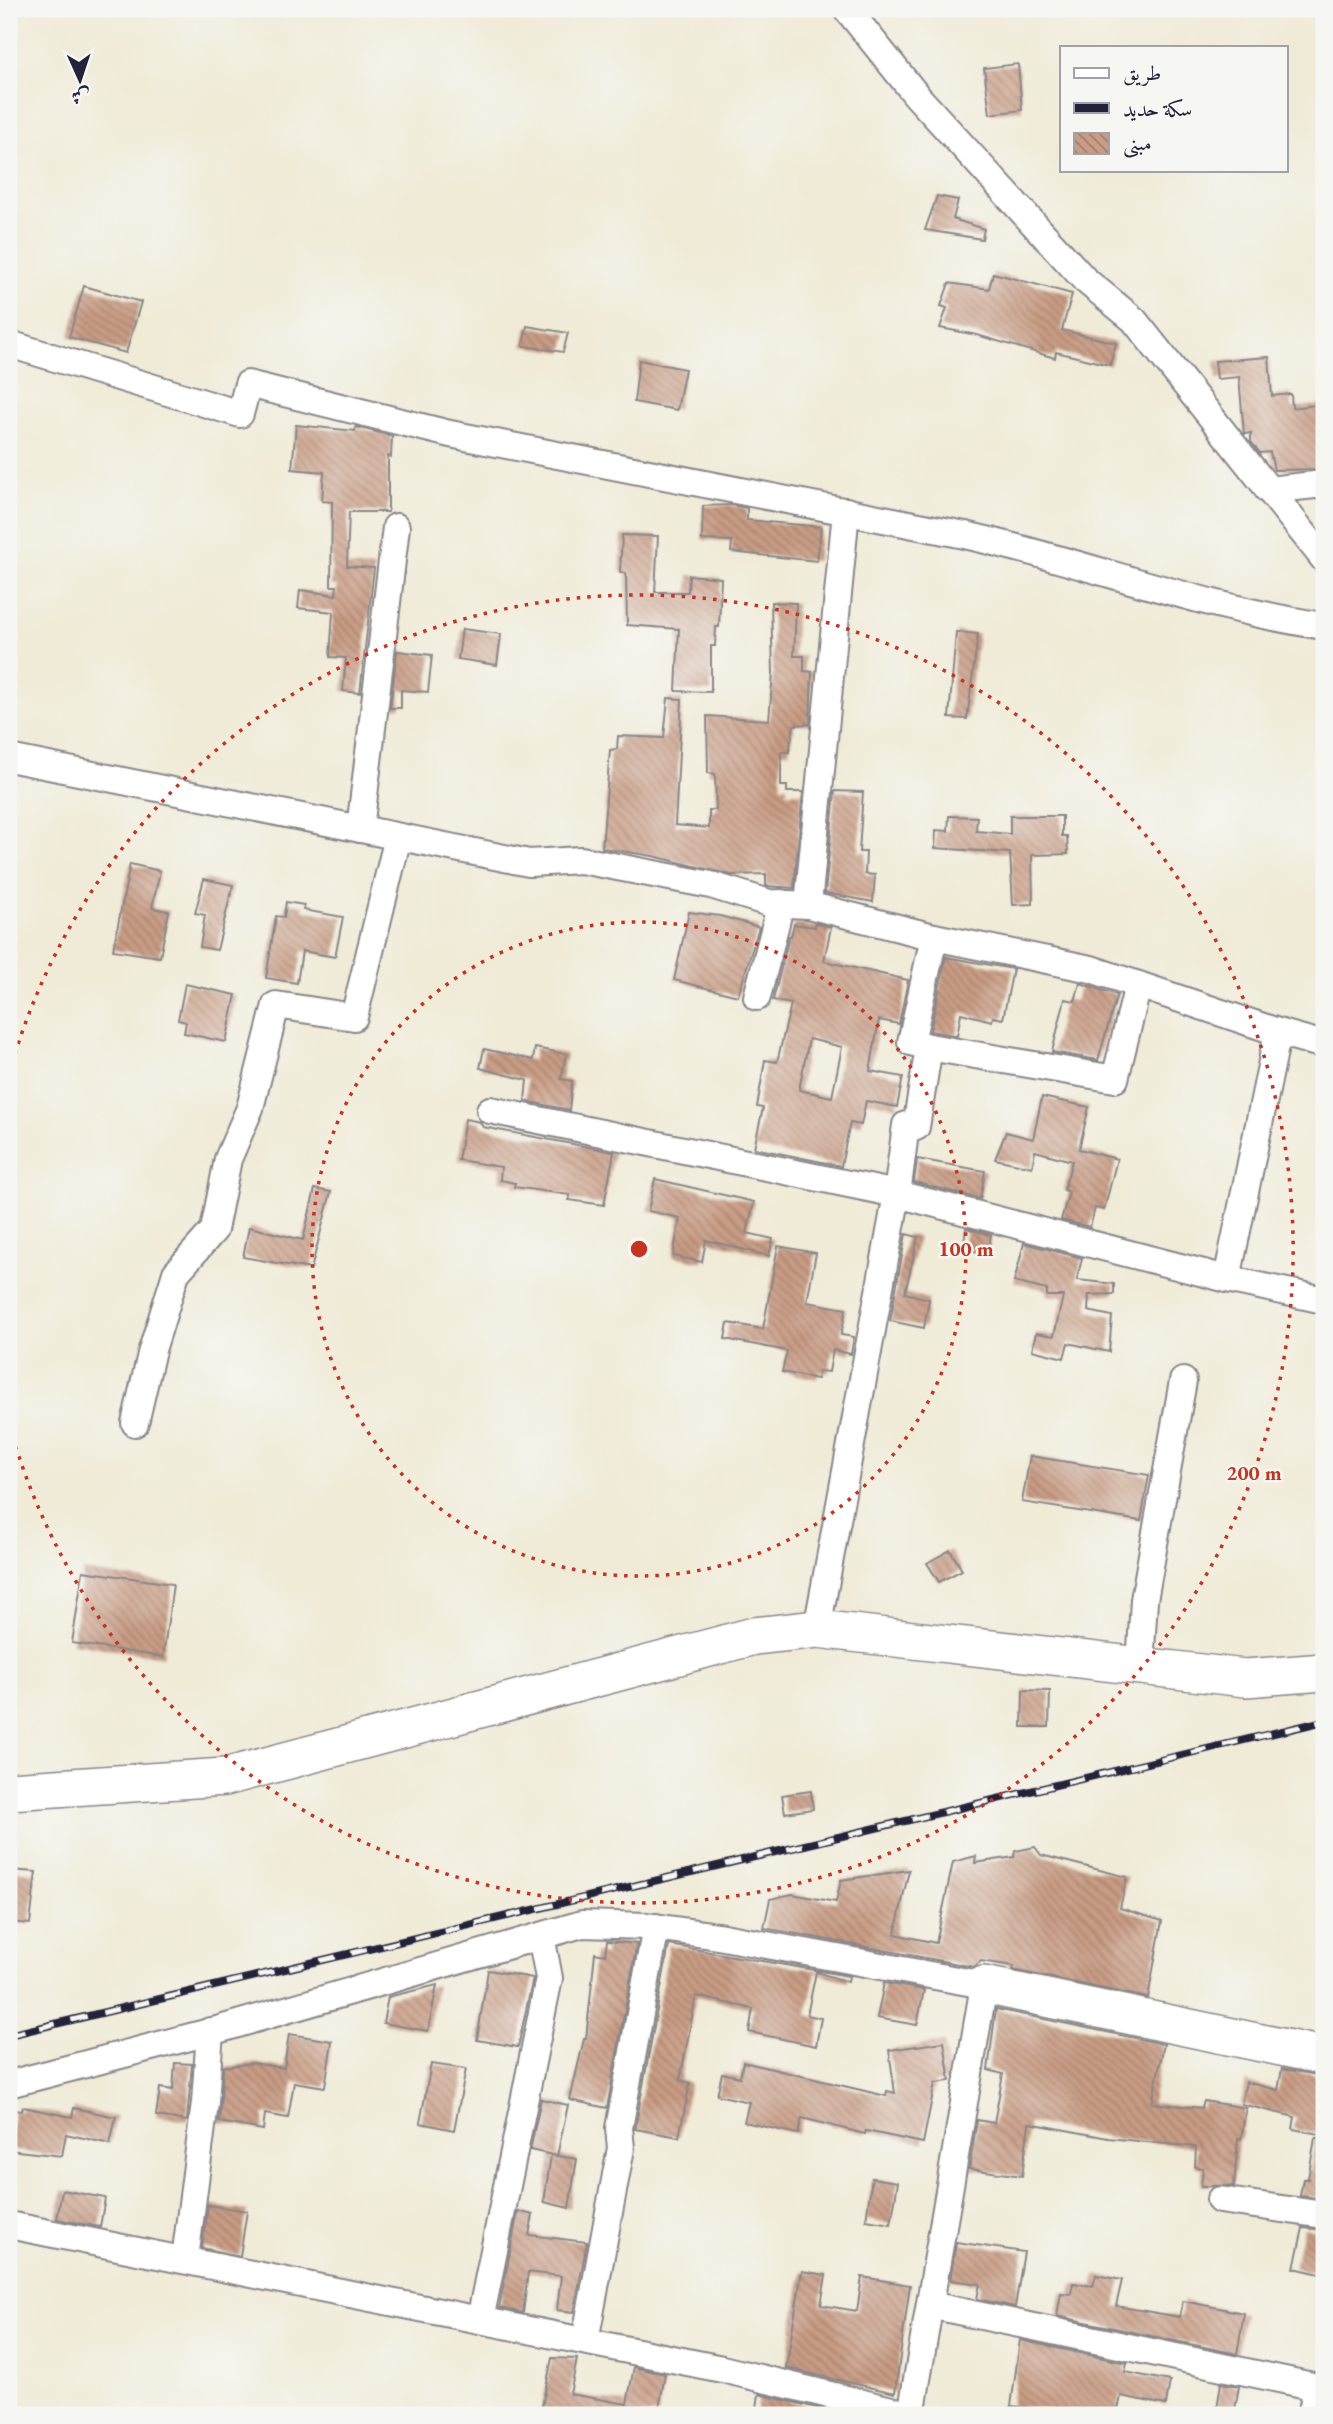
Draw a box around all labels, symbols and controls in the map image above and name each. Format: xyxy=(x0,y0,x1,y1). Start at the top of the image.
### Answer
north arrow xyxy=(46,46,116,116)
legend xyxy=(1060,46,1288,172)
text: طريق xyxy=(1123,59,1161,86)
text: ش xyxy=(71,84,91,109)
text: سكة حديد xyxy=(1123,95,1192,122)
text: مبنى xyxy=(1123,129,1152,158)
text: 100 m xyxy=(938,1235,994,1262)
centre of rings xyxy=(627,1237,651,1261)
text: 200 m xyxy=(1226,1459,1282,1486)

